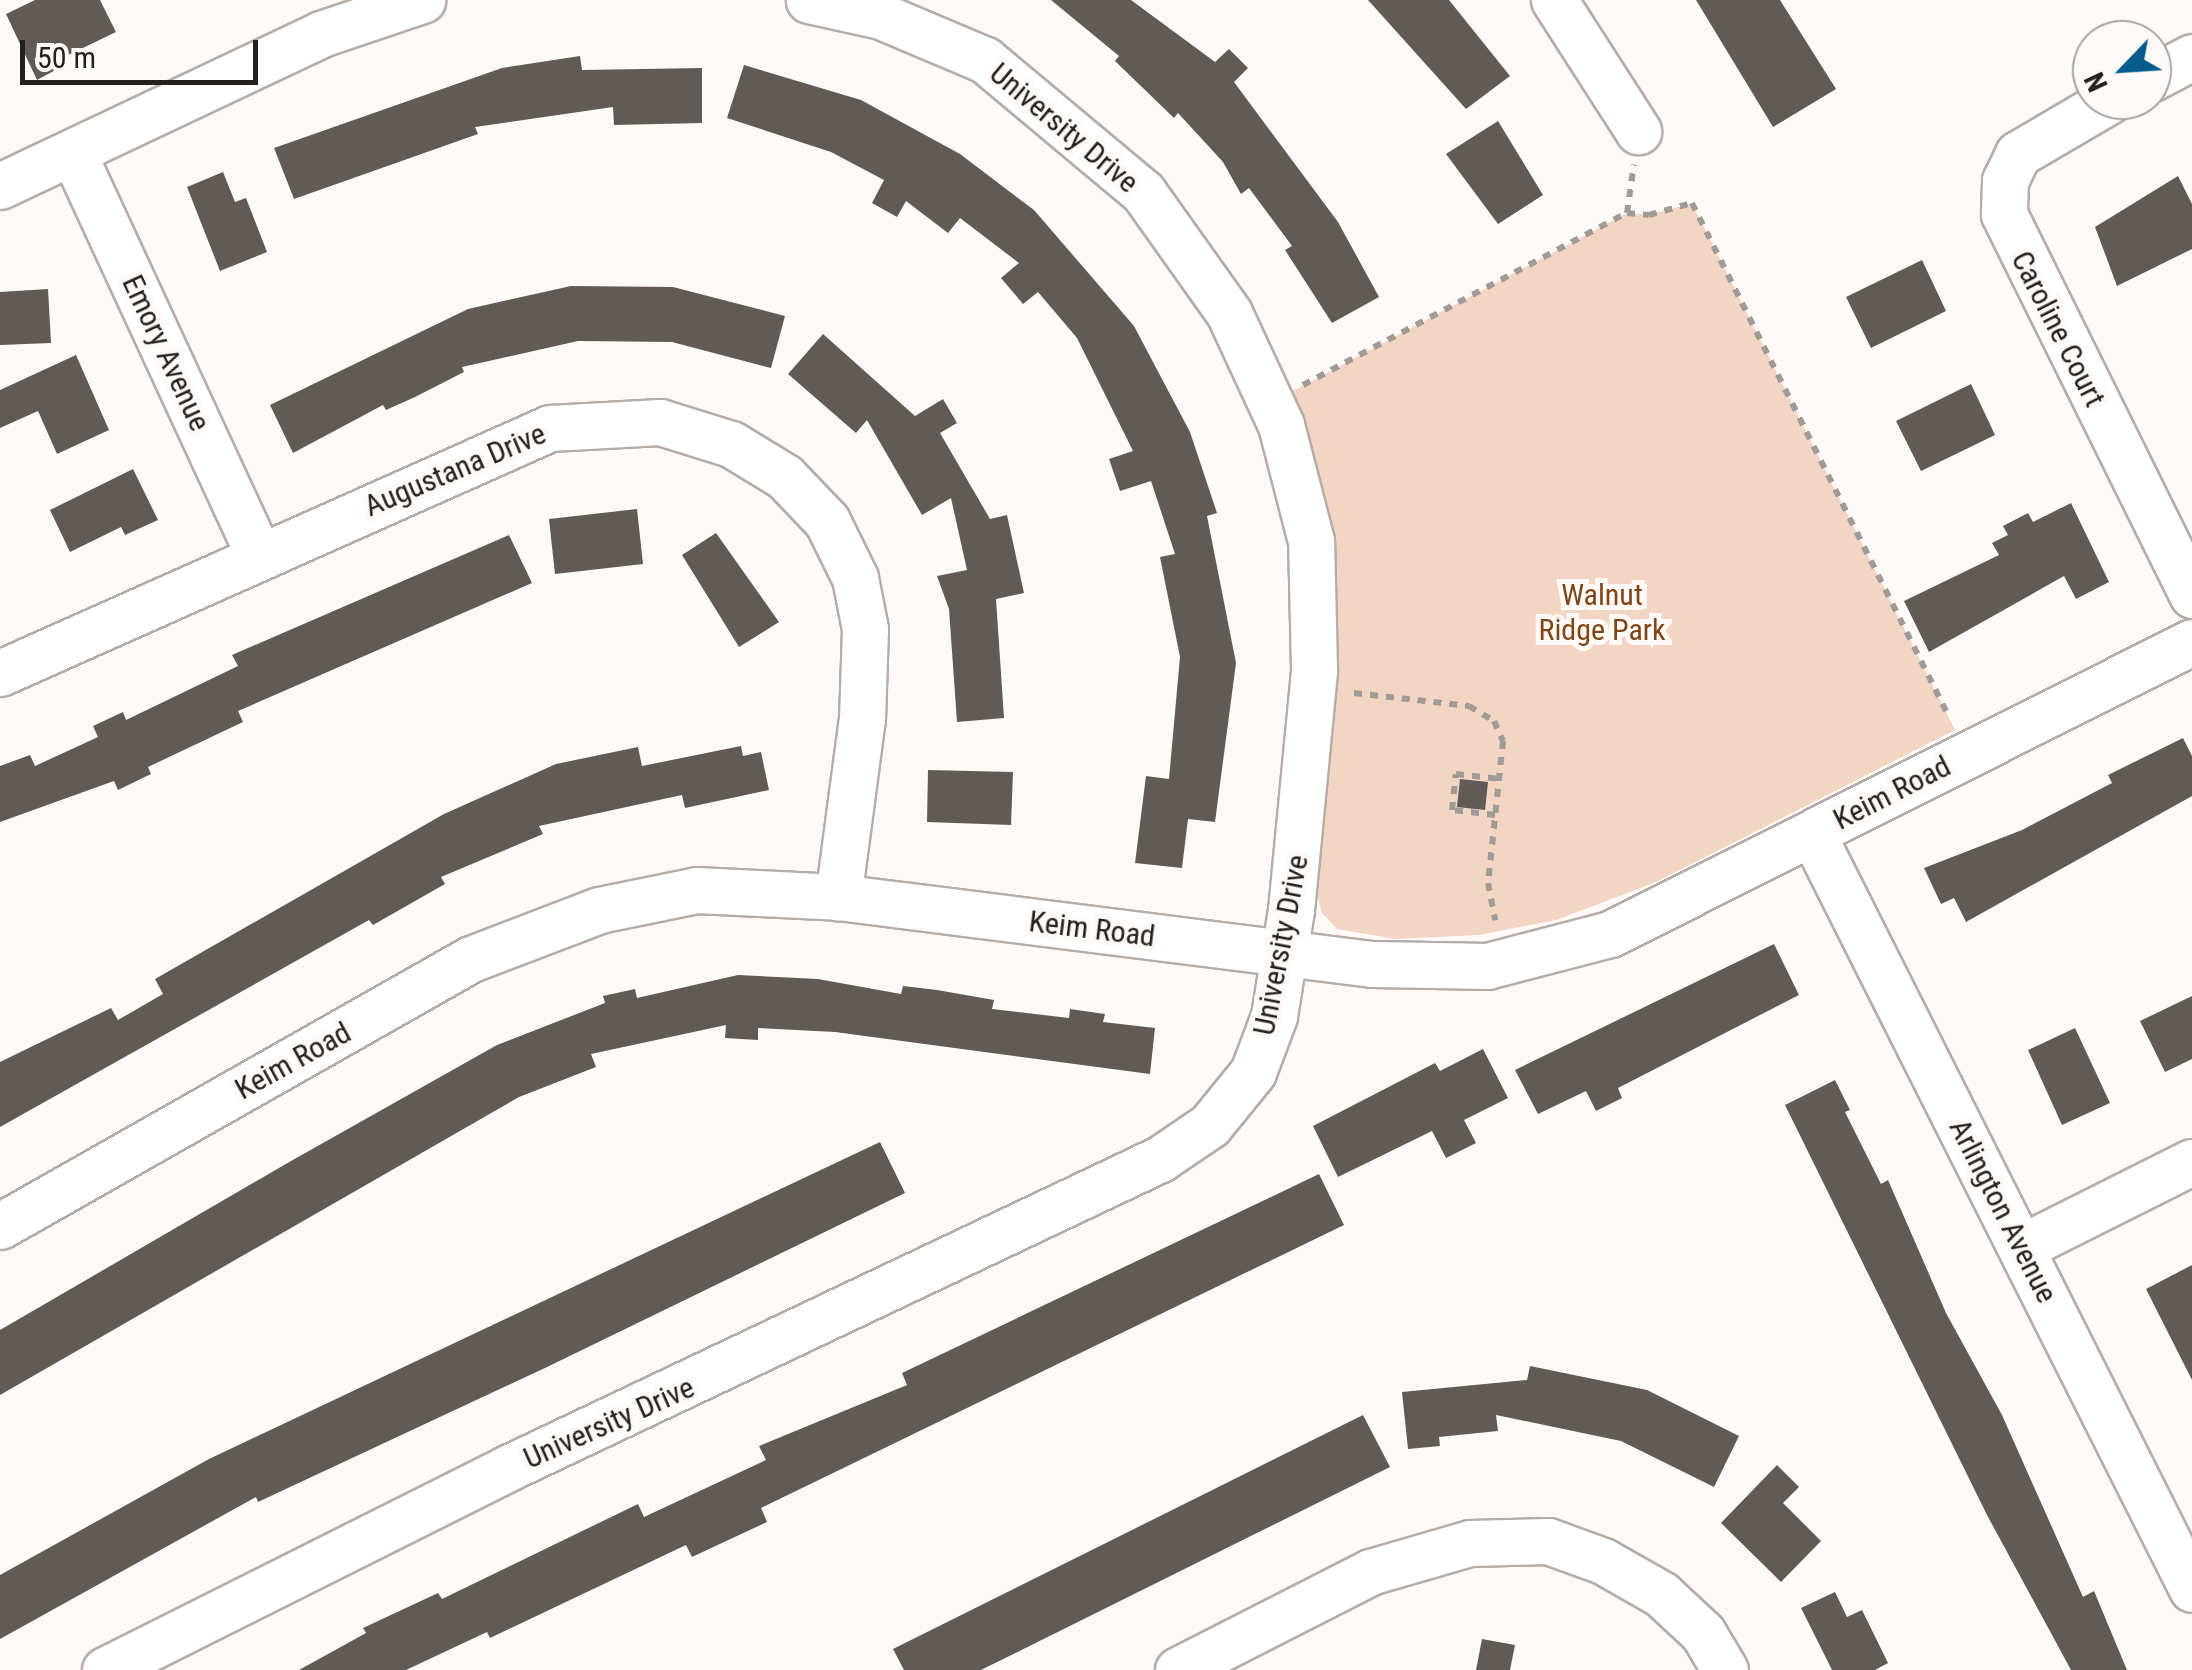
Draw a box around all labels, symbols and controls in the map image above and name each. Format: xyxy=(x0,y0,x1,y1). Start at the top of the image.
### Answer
scale bar xyxy=(25,20,262,82)
north arrow xyxy=(2072,20,2172,120)
text: 50 m xyxy=(37,40,96,75)
street label: University Drive xyxy=(982,55,1146,201)
text: N xyxy=(2078,67,2115,97)
street label: Caroline Court xyxy=(2003,245,2113,413)
street label: Emory Avenue xyxy=(114,269,218,437)
street label: Augustana Drive xyxy=(359,416,551,524)
park label: Walnut Ridge Park xyxy=(1539,577,1665,648)
street label: Keim Road xyxy=(1827,748,1957,838)
street label: University Drive xyxy=(1246,852,1316,1038)
street label: Keim Road xyxy=(1027,903,1157,955)
street label: Keim Road xyxy=(229,1015,357,1107)
street label: Arlington Avenue xyxy=(1941,1113,2065,1309)
street label: University Drive xyxy=(518,1369,700,1477)

